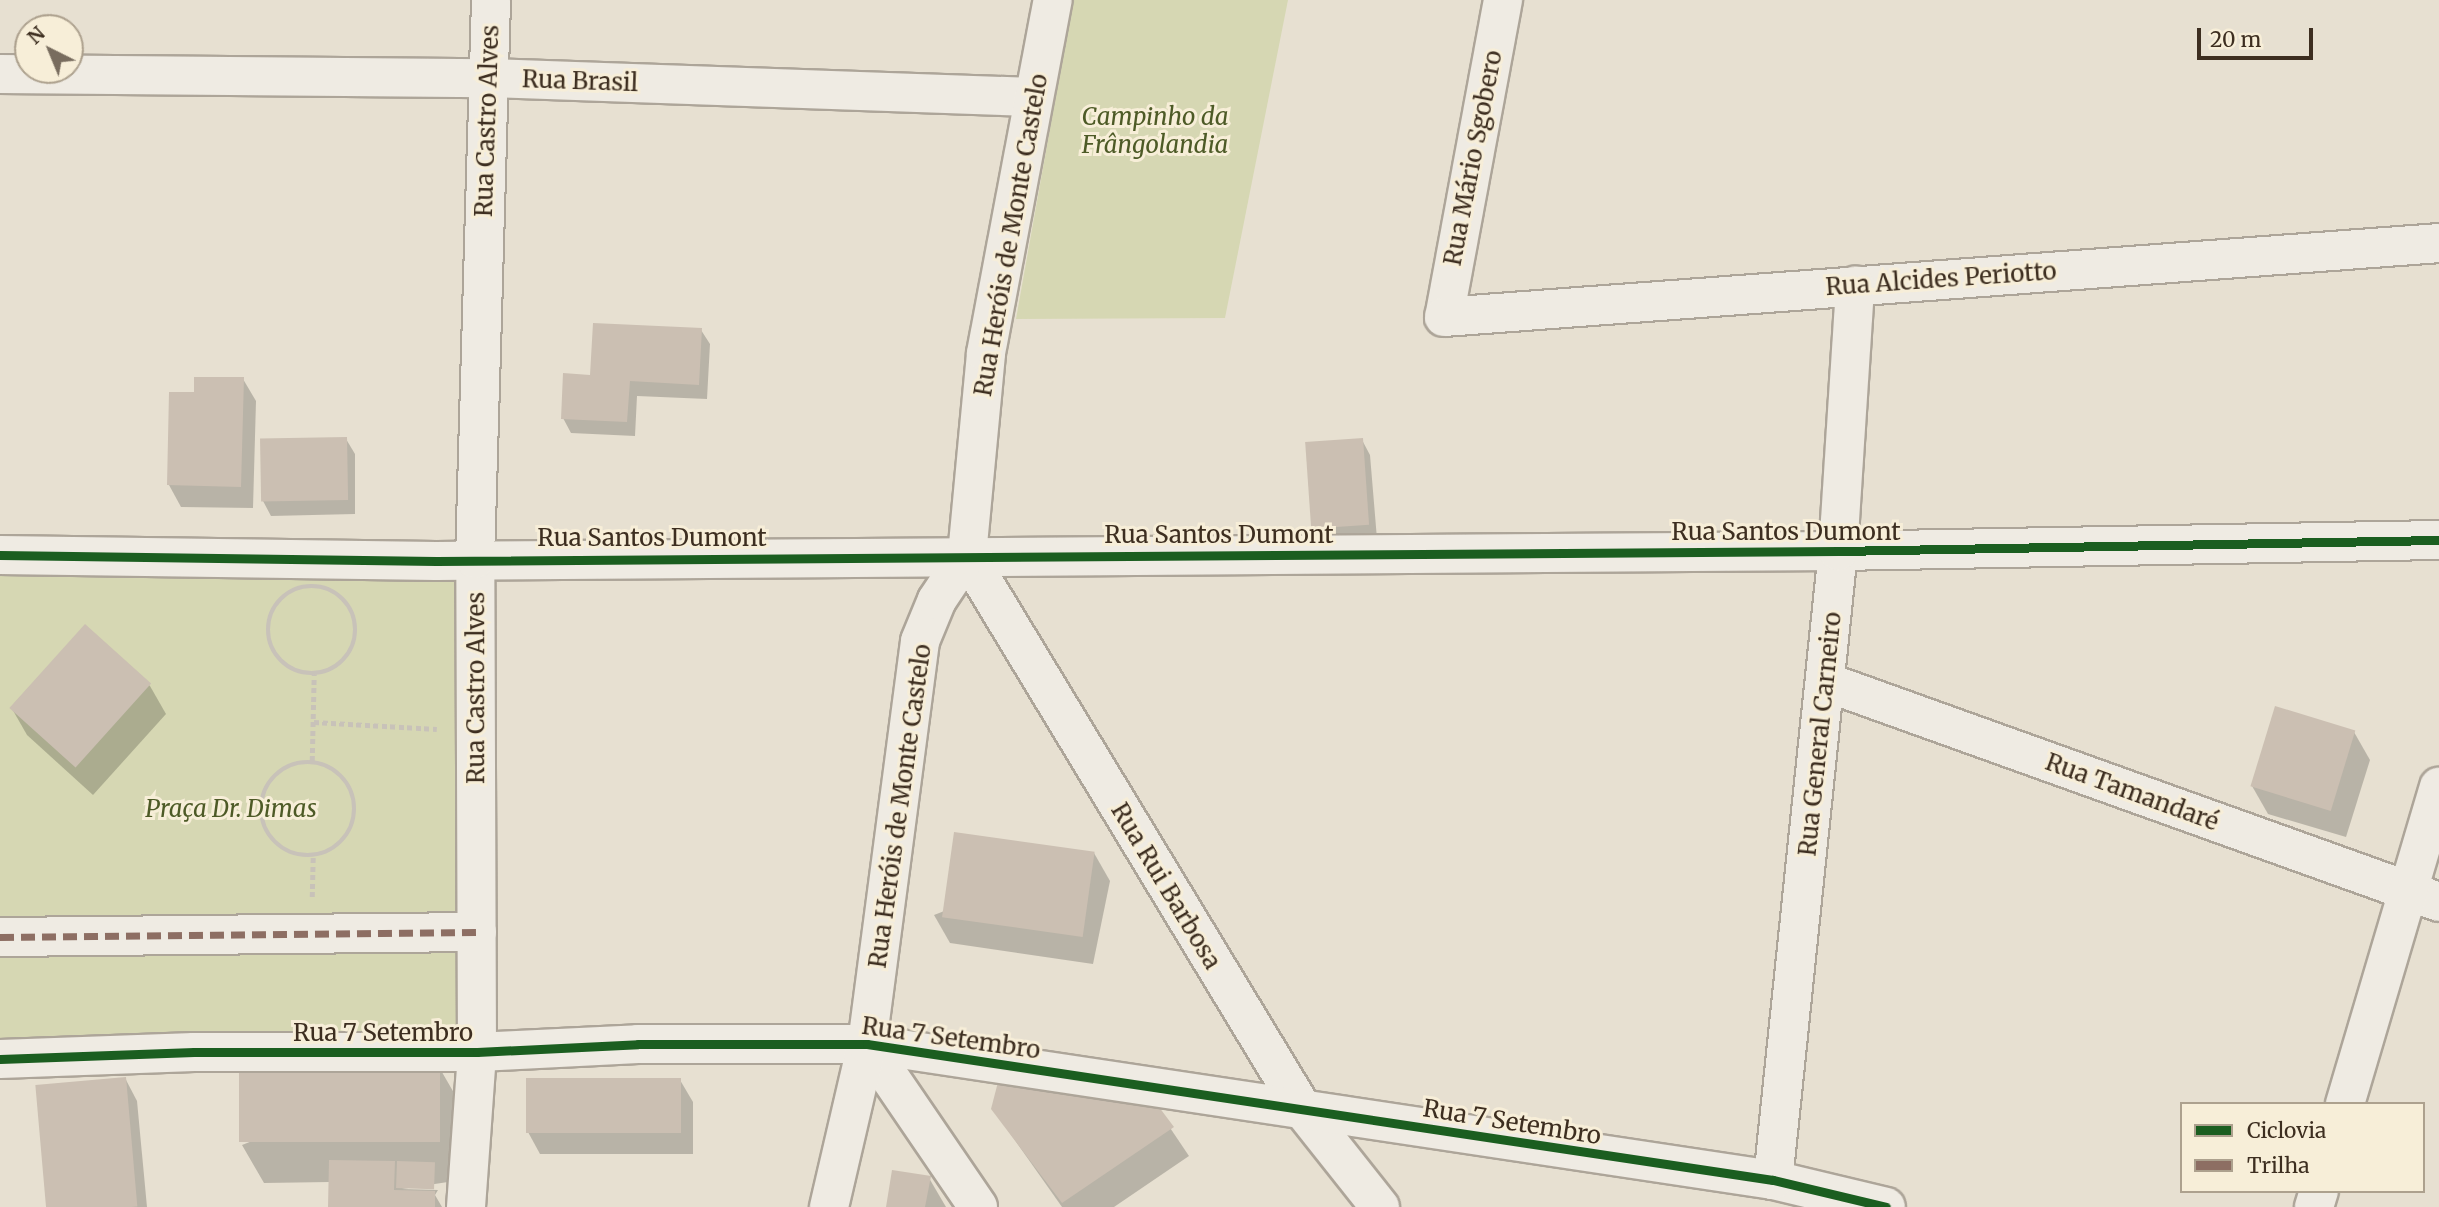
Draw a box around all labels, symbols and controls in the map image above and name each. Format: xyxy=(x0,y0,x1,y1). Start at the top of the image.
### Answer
north arrow xyxy=(14,14,84,84)
scale bar xyxy=(2201,14,2316,58)
text: N xyxy=(22,21,50,49)
street label: Rua Castro Alves xyxy=(469,24,505,218)
text: 20 m xyxy=(2210,26,2261,53)
street label: Rua Mário Sgobero xyxy=(1438,48,1508,268)
street label: Rua Brasil xyxy=(521,65,639,97)
street label: Rua Heróis de Monte Castelo xyxy=(968,71,1054,399)
park label: Campinho da Frângolandia xyxy=(1082,103,1228,159)
street label: Rua Alcides Periotto xyxy=(1824,257,2058,301)
street label: Rua Santos Dumont xyxy=(1671,518,1901,546)
street label: Rua Santos Dumont xyxy=(1104,521,1334,549)
street label: Rua Santos Dumont xyxy=(537,524,767,552)
street label: Rua Castro Alves xyxy=(462,592,490,784)
street label: Rua General Carneiro xyxy=(1793,610,1847,858)
street label: Rua Heróis de Monte Castelo xyxy=(863,642,937,970)
street label: Rua Tamandaré xyxy=(2042,747,2222,837)
park label: Praça Dr. Dimas xyxy=(145,795,317,823)
street label: Rua Rui Barbosa xyxy=(1105,798,1227,974)
street label: Rua 7 Setembro xyxy=(860,1011,1042,1065)
street label: Rua 7 Setembro xyxy=(293,1019,473,1047)
street label: Rua 7 Setembro xyxy=(1421,1094,1603,1150)
legend xyxy=(2180,1102,2425,1193)
text: Ciclovia xyxy=(2247,1117,2326,1144)
text: Trilha xyxy=(2247,1152,2309,1179)

